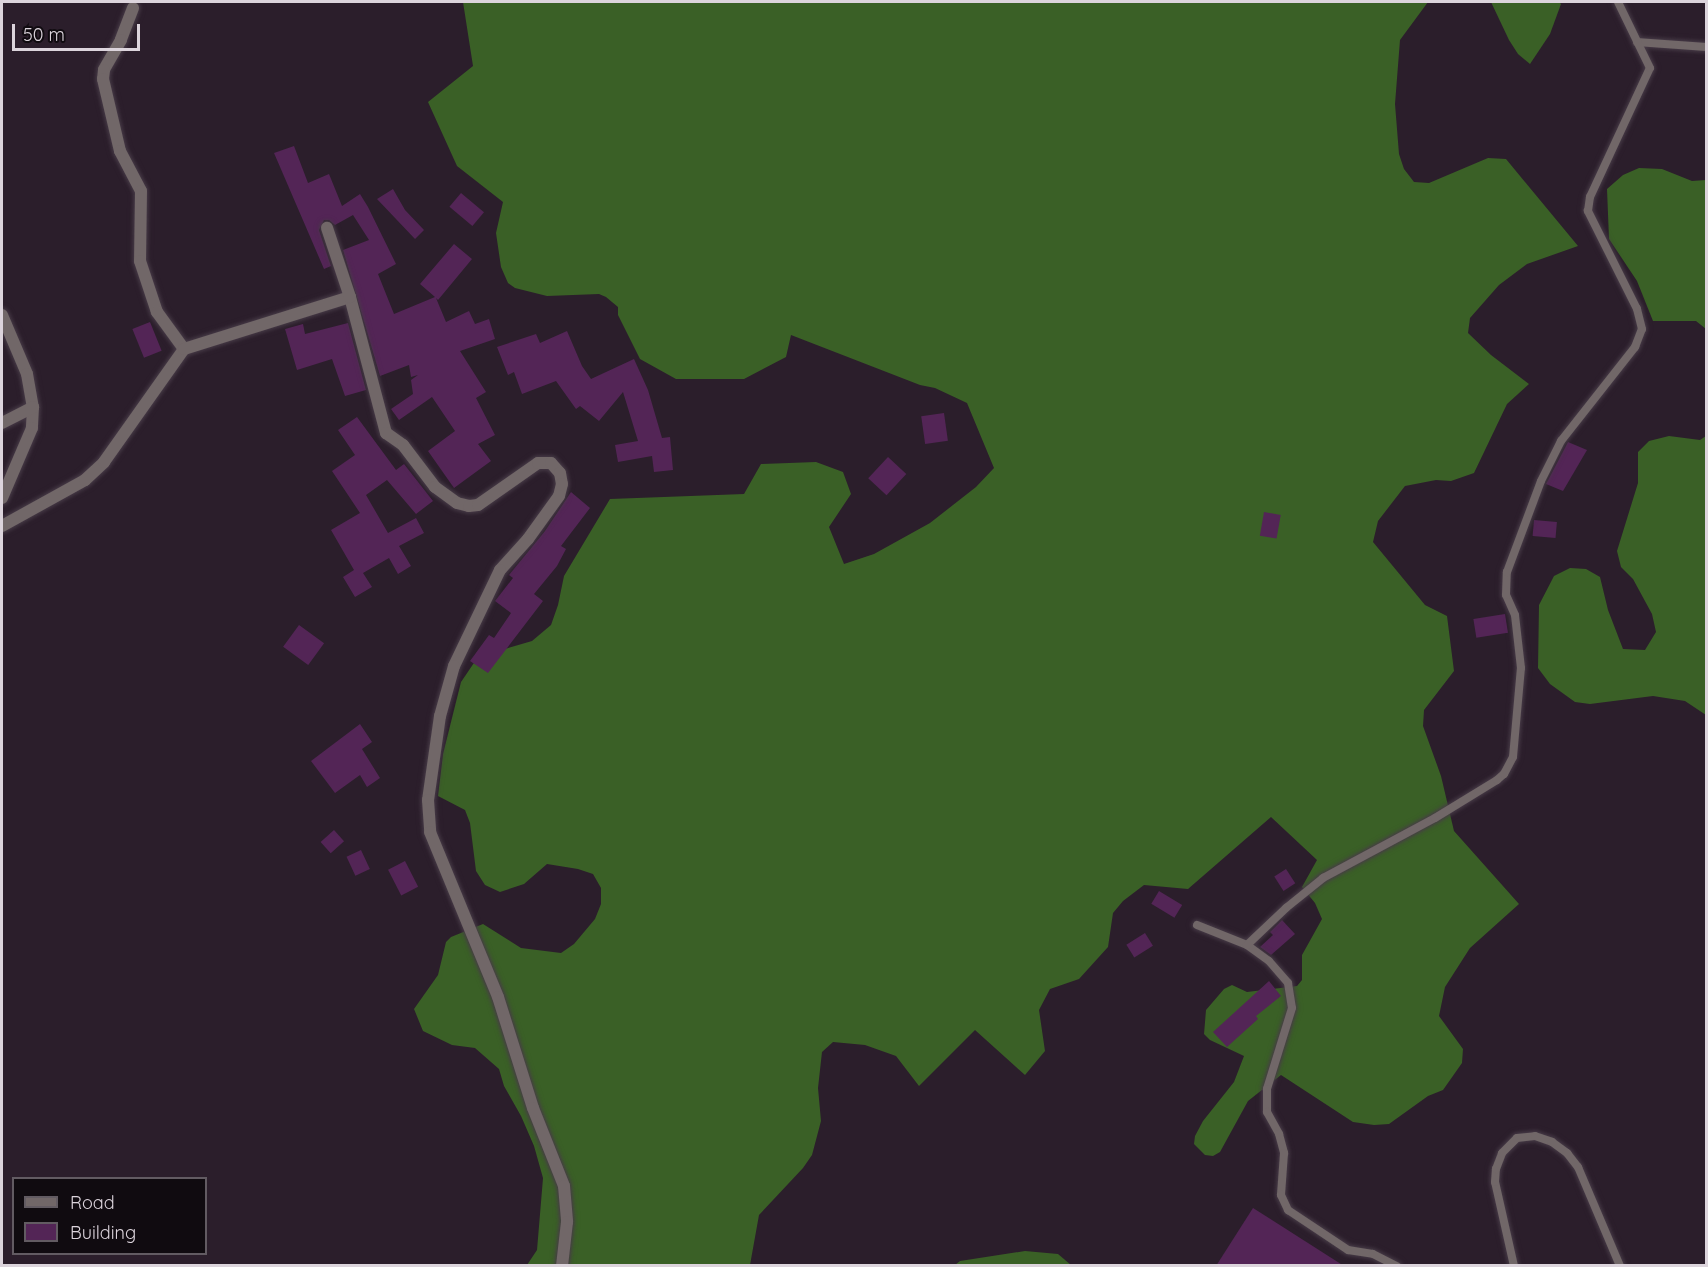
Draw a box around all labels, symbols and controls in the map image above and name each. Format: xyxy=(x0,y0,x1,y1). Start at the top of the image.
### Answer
scale bar xyxy=(15,12,142,50)
text: 50 m xyxy=(23,23,65,46)
legend xyxy=(12,1177,207,1255)
text: Road xyxy=(70,1191,115,1214)
text: Building xyxy=(70,1221,136,1244)

